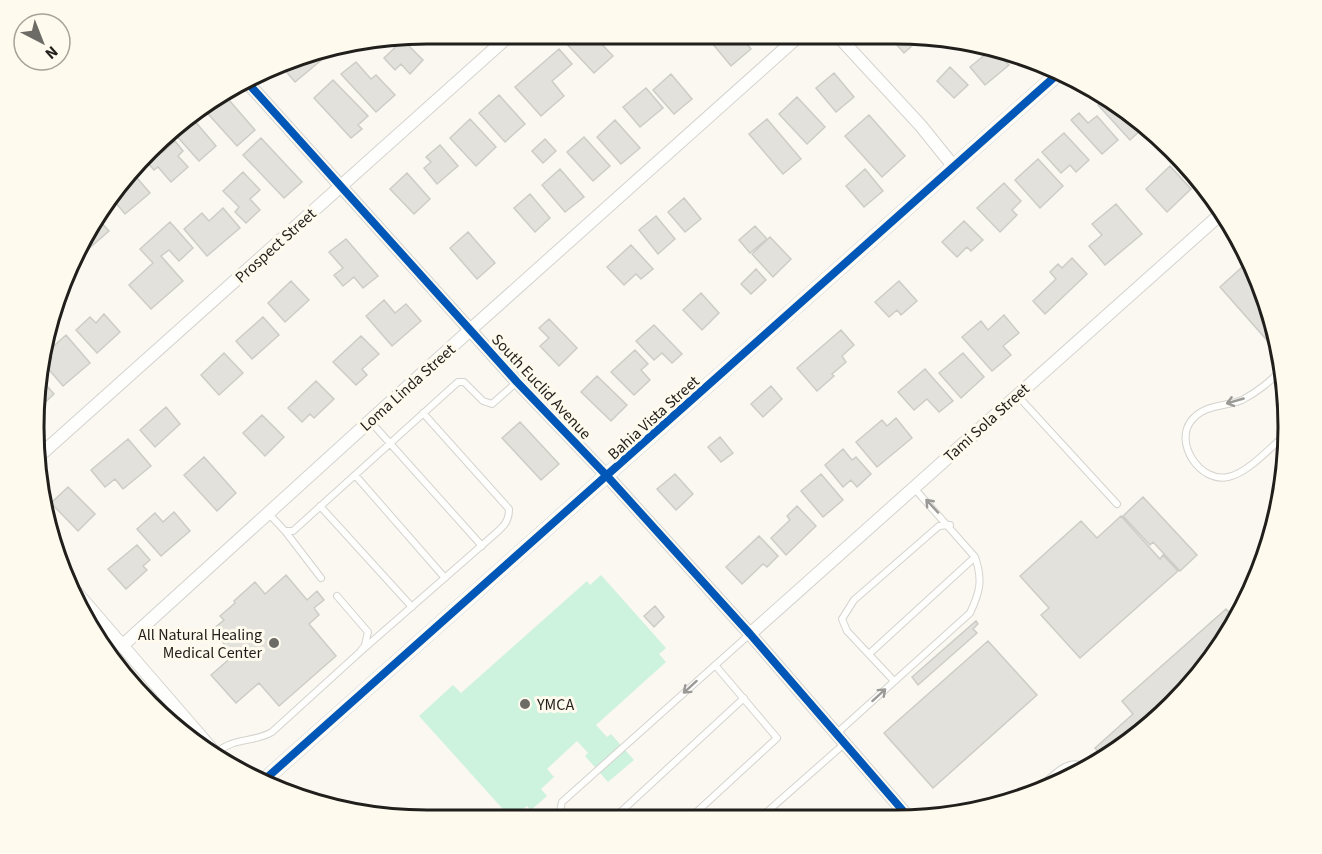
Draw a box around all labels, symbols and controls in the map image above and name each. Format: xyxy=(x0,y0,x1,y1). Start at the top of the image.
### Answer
north arrow xyxy=(12,12,72,72)
text: N xyxy=(40,41,63,64)
street label: Prospect Street xyxy=(230,203,322,288)
street label: South Euclid Avenue xyxy=(486,329,596,444)
street label: Loma Linda Street xyxy=(355,339,461,437)
street label: Bahia Vista Street xyxy=(603,370,705,465)
street label: Tami Sola Street xyxy=(939,378,1035,467)
one-way arrow xyxy=(1226,396,1245,407)
one-way arrow xyxy=(925,499,939,514)
place label: All Natural Healing Medical Center xyxy=(138,624,262,664)
marker: All Natural Healing Medical Center xyxy=(267,636,281,650)
one-way arrow xyxy=(683,680,698,694)
one-way arrow xyxy=(871,688,886,702)
place label: YMCA xyxy=(536,694,574,716)
marker: YMCA xyxy=(518,697,532,711)

